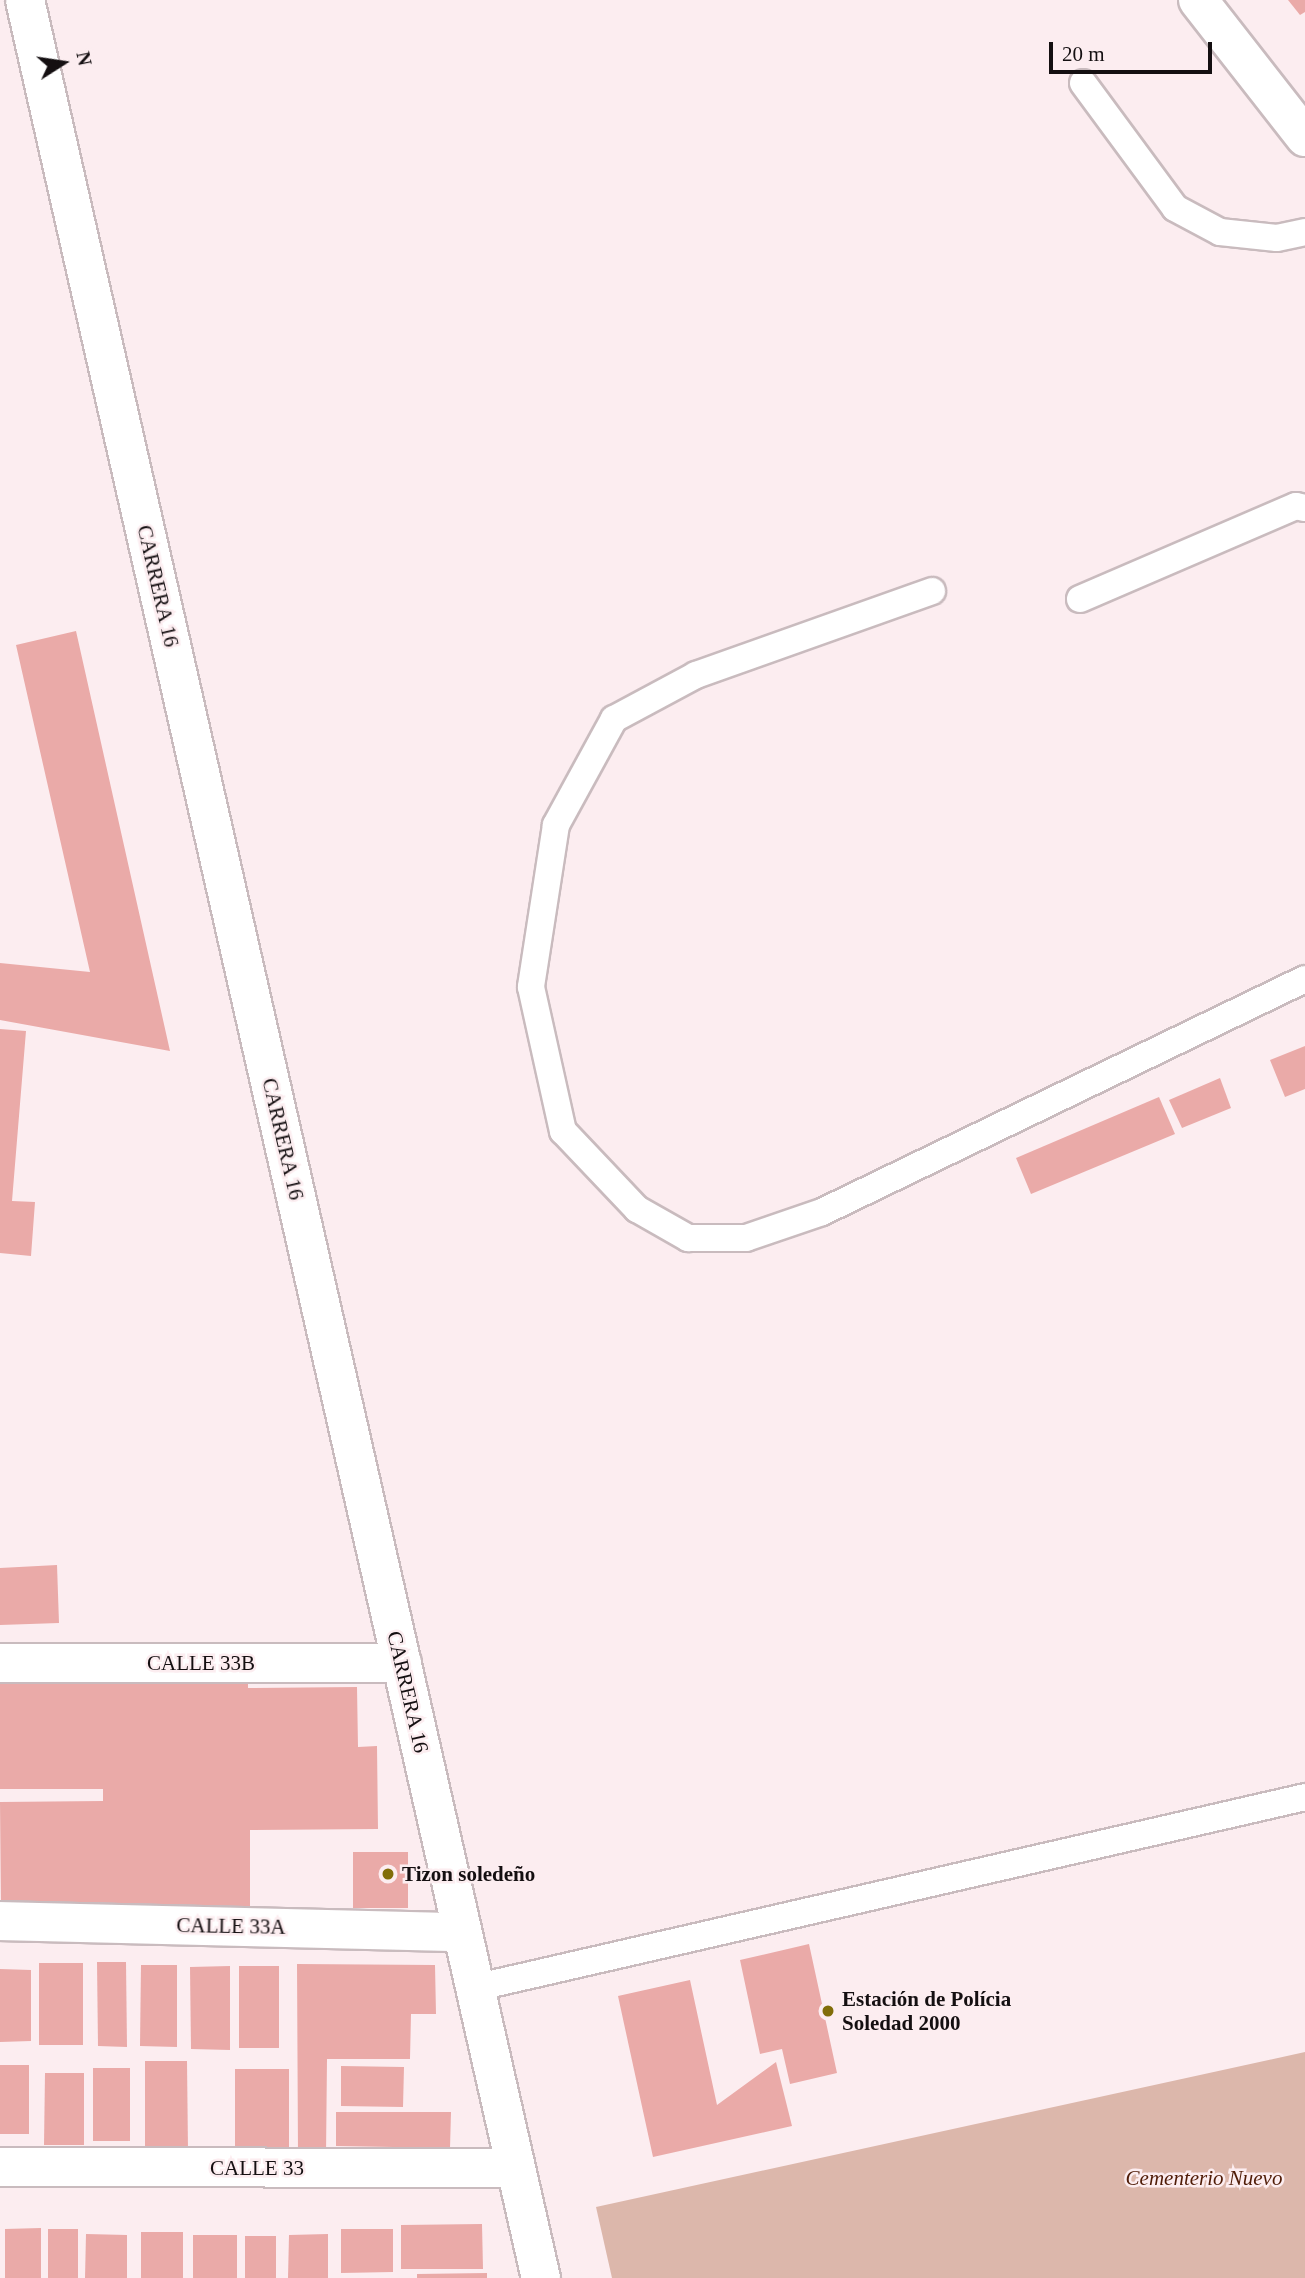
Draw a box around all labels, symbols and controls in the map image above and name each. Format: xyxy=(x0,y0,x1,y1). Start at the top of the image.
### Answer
north arrow xyxy=(28,28,98,98)
scale bar xyxy=(1053,28,1216,72)
text: 20 m xyxy=(1062,42,1105,66)
text: N xyxy=(72,50,96,67)
street label: CARRERA 16 xyxy=(132,522,184,650)
street label: CARRERA 16 xyxy=(257,1075,309,1203)
street label: CARRERA 16 xyxy=(382,1628,434,1756)
street label: CALLE 33B xyxy=(147,1650,255,1676)
place label: Tizon soledeño xyxy=(402,1861,535,1887)
marker: Tizon soledeño xyxy=(380,1866,396,1882)
street label: CALLE 33A xyxy=(176,1912,286,1940)
place label: Estación de Polícia Soledad 2000 xyxy=(842,1986,1011,2036)
marker: Estación de Polícia Soledad 2000 xyxy=(820,2003,836,2019)
street label: CALLE 33 xyxy=(210,2155,304,2181)
park label: Cementerio Nuevo xyxy=(1126,2165,1282,2191)

